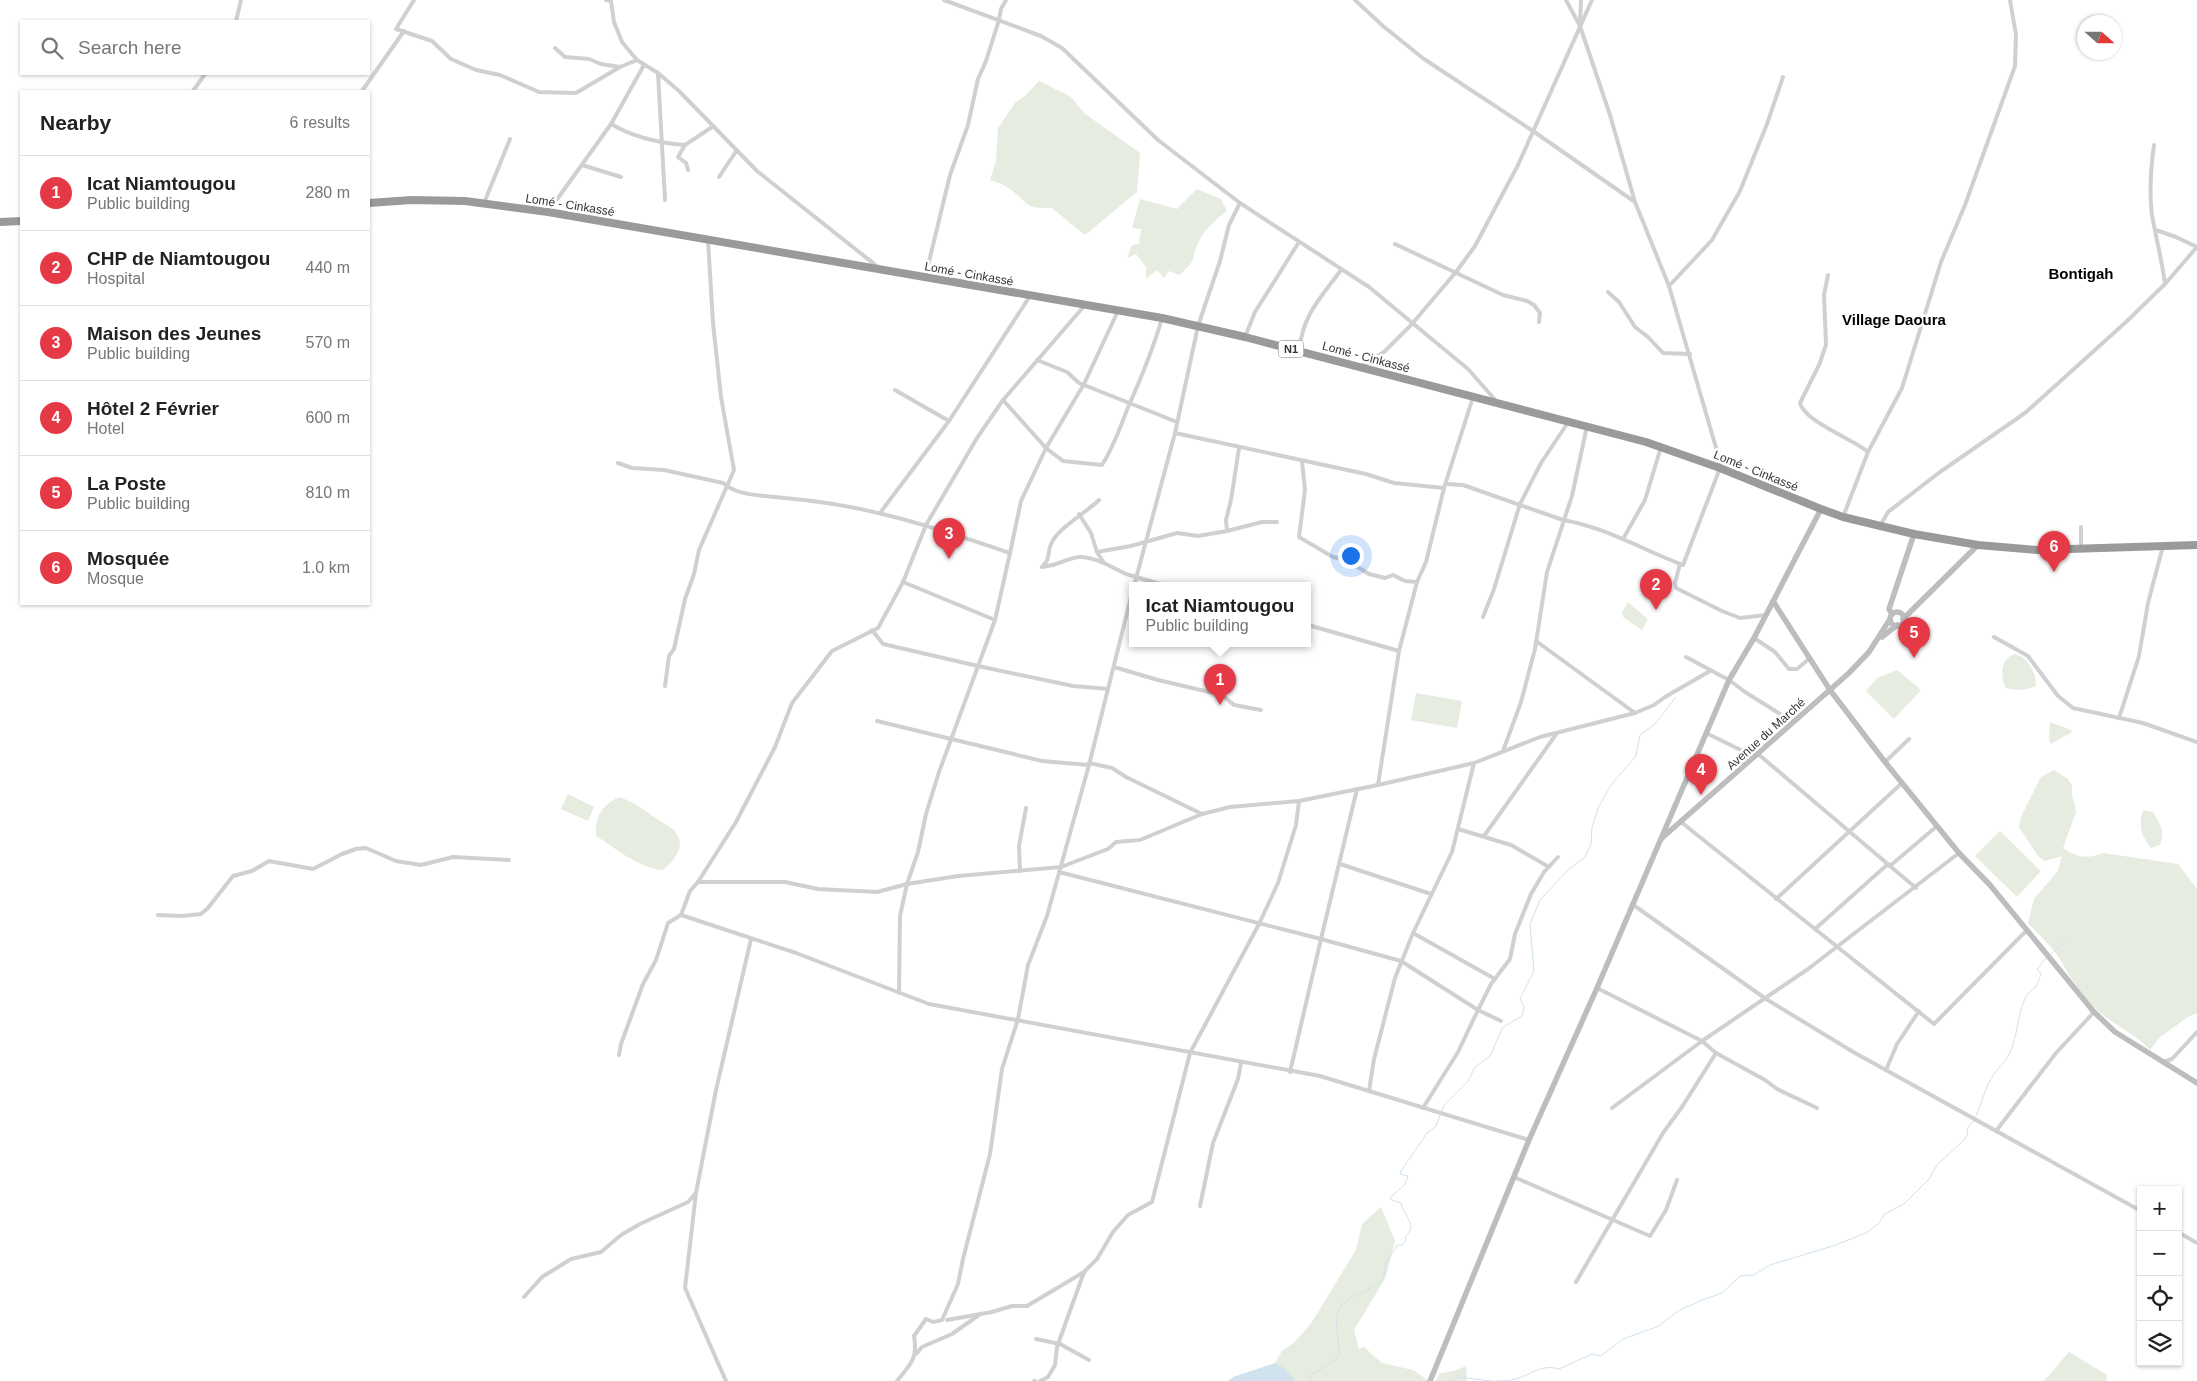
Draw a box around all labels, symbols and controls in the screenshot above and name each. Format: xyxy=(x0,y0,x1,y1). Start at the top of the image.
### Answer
north arrow xyxy=(2077,15,2122,60)
search box xyxy=(20,20,370,75)
icon: search xyxy=(38,34,66,62)
text: Search here xyxy=(78,37,182,58)
text: Nearby xyxy=(40,111,111,134)
text: 6 results xyxy=(290,114,350,131)
text: Icat Niamtougou xyxy=(87,173,236,194)
text: 1 xyxy=(52,184,60,201)
text: 280 m xyxy=(306,184,350,201)
street label: Lomé - Cinkassé xyxy=(524,191,616,219)
text: Public building xyxy=(87,195,190,212)
text: CHP de Niamtougou xyxy=(87,248,270,269)
text: 2 xyxy=(52,259,60,276)
text: 440 m xyxy=(306,259,350,276)
street label: Lomé - Cinkassé xyxy=(923,259,1015,289)
district label: Bontigah xyxy=(2049,265,2114,282)
text: Hospital xyxy=(87,270,145,287)
district label: Village Daoura xyxy=(1842,311,1947,328)
text: Maison des Jeunes xyxy=(87,323,261,344)
text: 3 xyxy=(52,334,60,351)
text: 570 m xyxy=(306,334,350,351)
street label: Lomé - Cinkassé xyxy=(1321,339,1412,375)
road number: N1 xyxy=(1278,340,1304,358)
text: Public building xyxy=(87,345,190,362)
text: Hôtel 2 Février xyxy=(87,398,219,419)
text: 4 xyxy=(52,409,60,426)
text: 600 m xyxy=(306,409,350,426)
text: Hotel xyxy=(87,420,124,437)
street label: Lomé - Cinkassé xyxy=(1712,448,1801,494)
text: La Poste xyxy=(87,473,166,494)
text: 5 xyxy=(52,484,60,501)
text: 810 m xyxy=(306,484,350,501)
text: Public building xyxy=(87,495,190,512)
pin: 3 xyxy=(933,518,965,559)
pin: 6 xyxy=(2038,531,2070,572)
your location xyxy=(1338,543,1364,569)
text: Mosquée xyxy=(87,548,169,569)
text: 6 xyxy=(52,559,60,576)
text: 1.0 km xyxy=(302,559,350,576)
pin: 2 xyxy=(1640,569,1672,610)
text: Mosque xyxy=(87,570,144,587)
popup xyxy=(1129,582,1311,647)
text: Icat Niamtougou xyxy=(1146,595,1294,616)
text: Public building xyxy=(1146,617,1249,634)
pin: 5 xyxy=(1898,617,1930,658)
pin: 1 xyxy=(1204,664,1236,705)
street label: Avenue du Marché xyxy=(1724,695,1808,773)
pin: 4 xyxy=(1685,754,1717,795)
map controls xyxy=(2137,1186,2182,1366)
button: + xyxy=(2137,1186,2182,1231)
button: − xyxy=(2137,1231,2182,1276)
button: locate xyxy=(2137,1276,2182,1321)
button: layers xyxy=(2137,1321,2182,1366)

